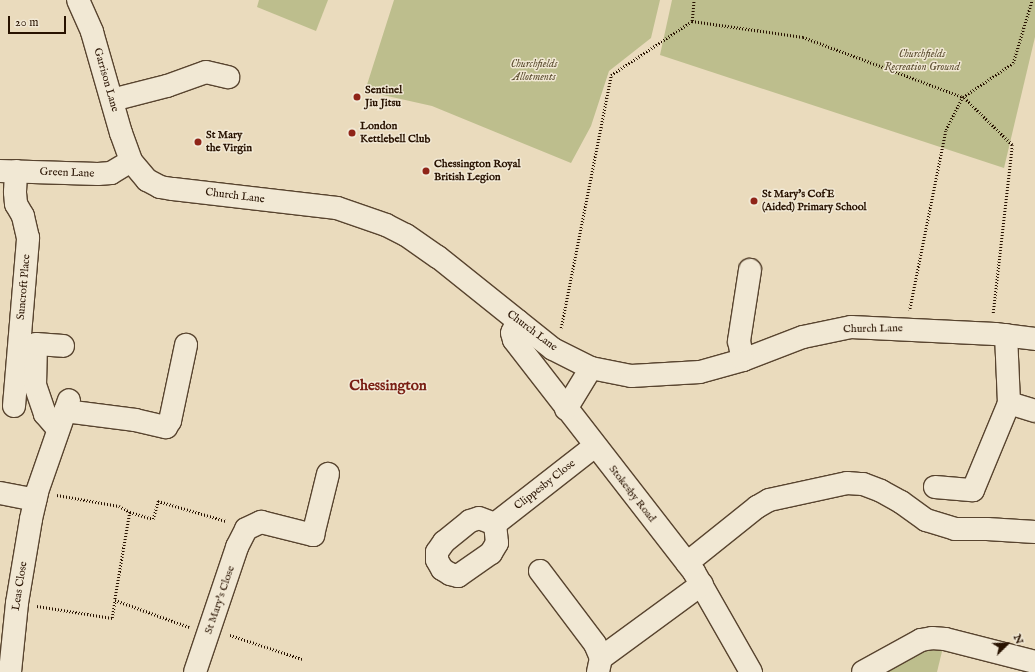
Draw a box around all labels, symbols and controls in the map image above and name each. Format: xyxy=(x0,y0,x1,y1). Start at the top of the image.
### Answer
scale bar xyxy=(10,8,68,34)
text: 20 m xyxy=(15,15,38,30)
street label: Garrison Lane xyxy=(91,46,121,114)
park label: Churchfields Recreation Ground xyxy=(884,48,960,74)
park label: Churchfields Allotments xyxy=(511,58,557,84)
place label: Sentinel Jiu Jitsu xyxy=(365,84,402,110)
marker: Sentinel Jiu Jitsu xyxy=(352,92,362,102)
place label: London Kettlebell Club xyxy=(360,120,430,146)
marker: London Kettlebell Club xyxy=(347,128,357,138)
place label: St Mary the Virgin xyxy=(206,129,252,155)
marker: St Mary the Virgin xyxy=(193,137,203,147)
place label: Chessington Royal British Legion xyxy=(434,158,520,184)
street label: Green Lane xyxy=(39,165,95,181)
marker: Chessington Royal British Legion xyxy=(421,166,431,176)
street label: Church Lane xyxy=(204,186,266,206)
place label: St Mary's CofE (Aided) Primary School xyxy=(762,188,867,214)
marker: St Mary's CofE (Aided) Primary School xyxy=(749,196,759,206)
street label: Suncroft Place xyxy=(15,254,33,320)
street label: Church Lane xyxy=(504,308,560,354)
street label: Church Lane xyxy=(843,322,903,336)
district label: Chessington xyxy=(349,377,427,395)
street label: Clippesby Close xyxy=(512,457,578,513)
street label: Stokesby Road xyxy=(606,463,658,525)
street label: Leas Close xyxy=(10,560,30,612)
street label: St Mary's Close xyxy=(202,564,238,636)
north arrow xyxy=(987,624,1027,664)
text: N xyxy=(1010,632,1026,646)

